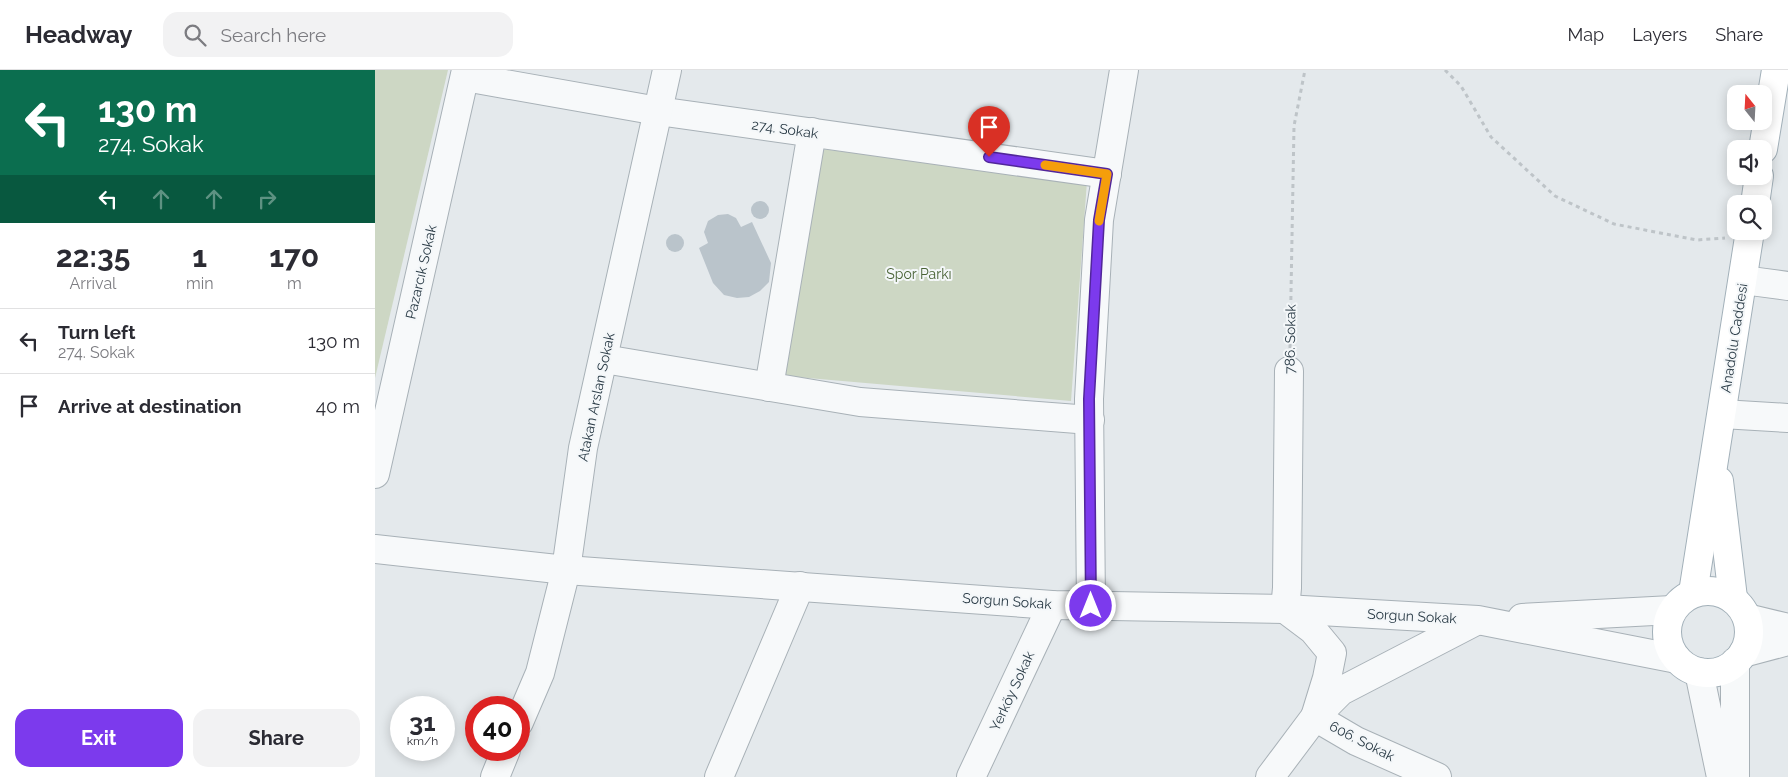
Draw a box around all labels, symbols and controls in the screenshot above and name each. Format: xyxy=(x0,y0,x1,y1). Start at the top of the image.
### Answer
search box xyxy=(163,12,513,57)
text: Headway xyxy=(25,20,133,49)
icon: search xyxy=(181,21,209,49)
text: Search here xyxy=(221,24,326,46)
text: Map xyxy=(1568,24,1604,45)
text: Layers xyxy=(1632,24,1687,45)
text: Share xyxy=(1715,24,1763,45)
north arrow xyxy=(1727,85,1773,130)
map controls xyxy=(1727,85,1772,240)
text: 130 m xyxy=(98,89,197,130)
icon: left xyxy=(15,90,80,155)
pin xyxy=(968,106,1010,157)
icon: arrive xyxy=(975,113,1003,141)
street label: 274. Sokak xyxy=(751,116,820,142)
text: 274. Sokak xyxy=(98,131,204,157)
button: sound xyxy=(1727,140,1772,185)
icon: left xyxy=(94,185,122,213)
icon: ahead xyxy=(147,185,175,213)
icon: ahead xyxy=(200,185,228,213)
icon: right xyxy=(253,185,281,213)
button: search xyxy=(1727,195,1772,240)
street label: Pazarcık Sokak xyxy=(402,223,440,321)
text: 22:35 xyxy=(56,239,130,274)
text: 1 xyxy=(192,239,207,274)
text: 170 xyxy=(269,239,319,274)
park label: Spor Parkı xyxy=(886,266,952,282)
text: Arrival xyxy=(70,274,116,293)
text: min xyxy=(186,274,214,293)
text: m xyxy=(287,274,302,293)
street label: Anadolu Caddesi xyxy=(1717,282,1751,394)
street label: 786. Sokak xyxy=(1281,303,1299,374)
text: Turn left xyxy=(58,321,135,343)
icon: left xyxy=(15,327,43,355)
text: 130 m xyxy=(308,330,360,352)
street label: Atakan Arslan Sokak xyxy=(575,331,618,463)
text: 274. Sokak xyxy=(58,343,135,362)
icon: arrive xyxy=(15,392,43,420)
text: Arrive at destination xyxy=(58,395,242,417)
text: 40 m xyxy=(316,395,360,417)
position arrow xyxy=(1064,579,1116,631)
street label: Sorgun Sokak xyxy=(962,590,1053,612)
street label: Sorgun Sokak xyxy=(1367,606,1458,626)
street label: Yerköy Sokak xyxy=(987,648,1038,733)
speed limit sign: 40 xyxy=(465,696,530,761)
text: 31 xyxy=(409,707,436,737)
button: Exit xyxy=(15,709,183,767)
button: Share xyxy=(193,709,360,767)
street label: 606. Sokak xyxy=(1327,718,1398,764)
text: km/h xyxy=(407,734,438,748)

